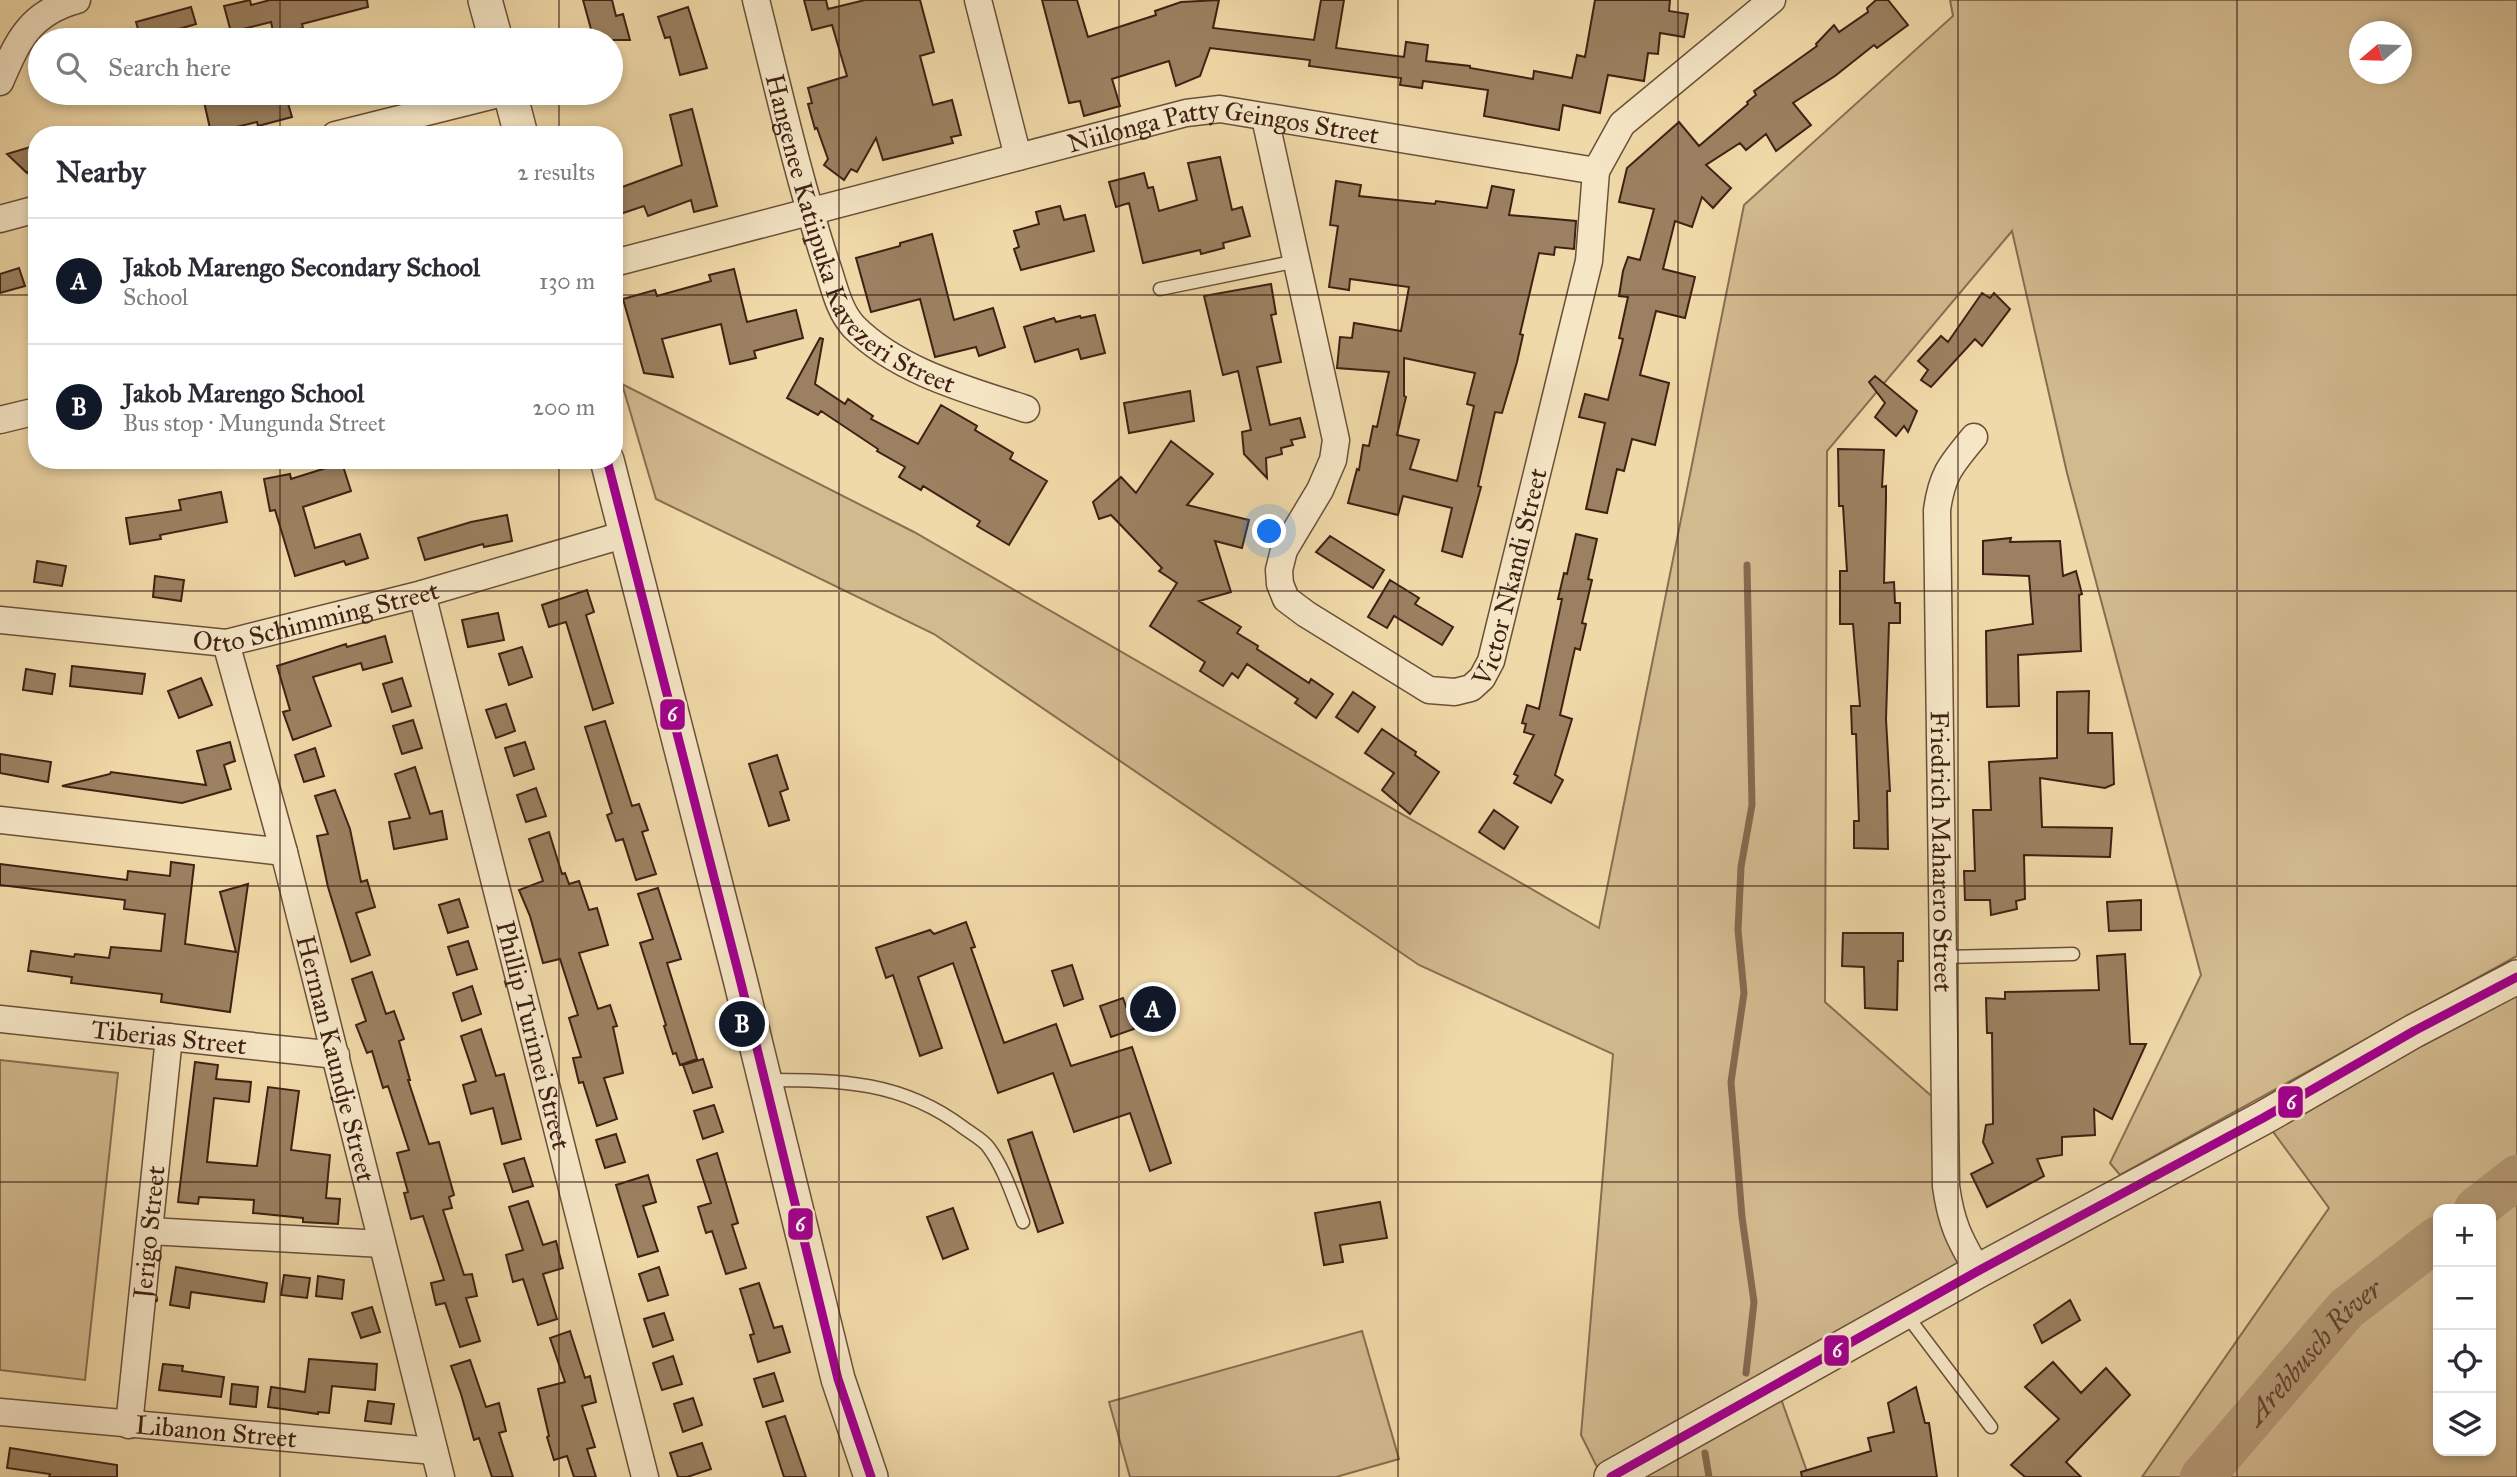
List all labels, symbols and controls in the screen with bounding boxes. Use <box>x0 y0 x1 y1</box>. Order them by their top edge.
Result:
north arrow <box>2349 21 2412 84</box>
search box <box>28 28 623 105</box>
icon: search <box>52 48 90 86</box>
text: Search here <box>108 51 231 83</box>
street label: Hangenee Katiipuka Kavezeri Street <box>759 71 960 400</box>
street label: Niilonga Patty Geingos Street <box>1064 93 1382 159</box>
text: Nearby <box>56 154 146 190</box>
text: 2 results <box>517 158 595 186</box>
text: Jakob Marengo Secondary School <box>123 251 480 283</box>
text: A <box>71 267 87 295</box>
text: 130 m <box>539 267 595 295</box>
text: School <box>123 283 188 311</box>
text: Jakob Marengo School <box>123 377 364 409</box>
text: B <box>71 393 87 421</box>
text: 200 m <box>533 393 595 421</box>
text: Bus stop · Mungunda Street <box>123 409 386 437</box>
street label: Victor Nkandi Street <box>1464 465 1554 692</box>
your location <box>1252 514 1286 548</box>
street label: Otto Schimming Street <box>191 574 443 660</box>
line badge: 6 <box>659 698 686 731</box>
text: 6 <box>667 703 678 726</box>
street label: Friedrich Maharero Street <box>1924 710 1959 993</box>
street label: Phillip Turimei Street <box>489 917 578 1153</box>
street label: Herman Kaundje Street <box>290 932 382 1185</box>
pin: A <box>1130 983 1176 1035</box>
pin: B <box>719 998 765 1050</box>
street label: Tiberias Street <box>90 1013 248 1061</box>
line badge: 6 <box>2277 1085 2304 1119</box>
text: 6 <box>2286 1091 2297 1114</box>
street label: Jerigo Street <box>126 1164 172 1303</box>
map controls <box>2433 1204 2496 1456</box>
button: + <box>2433 1204 2496 1267</box>
line badge: 6 <box>787 1207 814 1241</box>
text: 6 <box>795 1213 806 1236</box>
button: − <box>2433 1267 2496 1330</box>
water label: Arebbusch River <box>2236 1270 2390 1434</box>
button: locate <box>2433 1330 2496 1393</box>
line badge: 6 <box>1823 1334 1850 1367</box>
text: 6 <box>1832 1339 1843 1362</box>
button: layers <box>2433 1393 2496 1456</box>
street label: Libanon Street <box>134 1408 298 1455</box>

